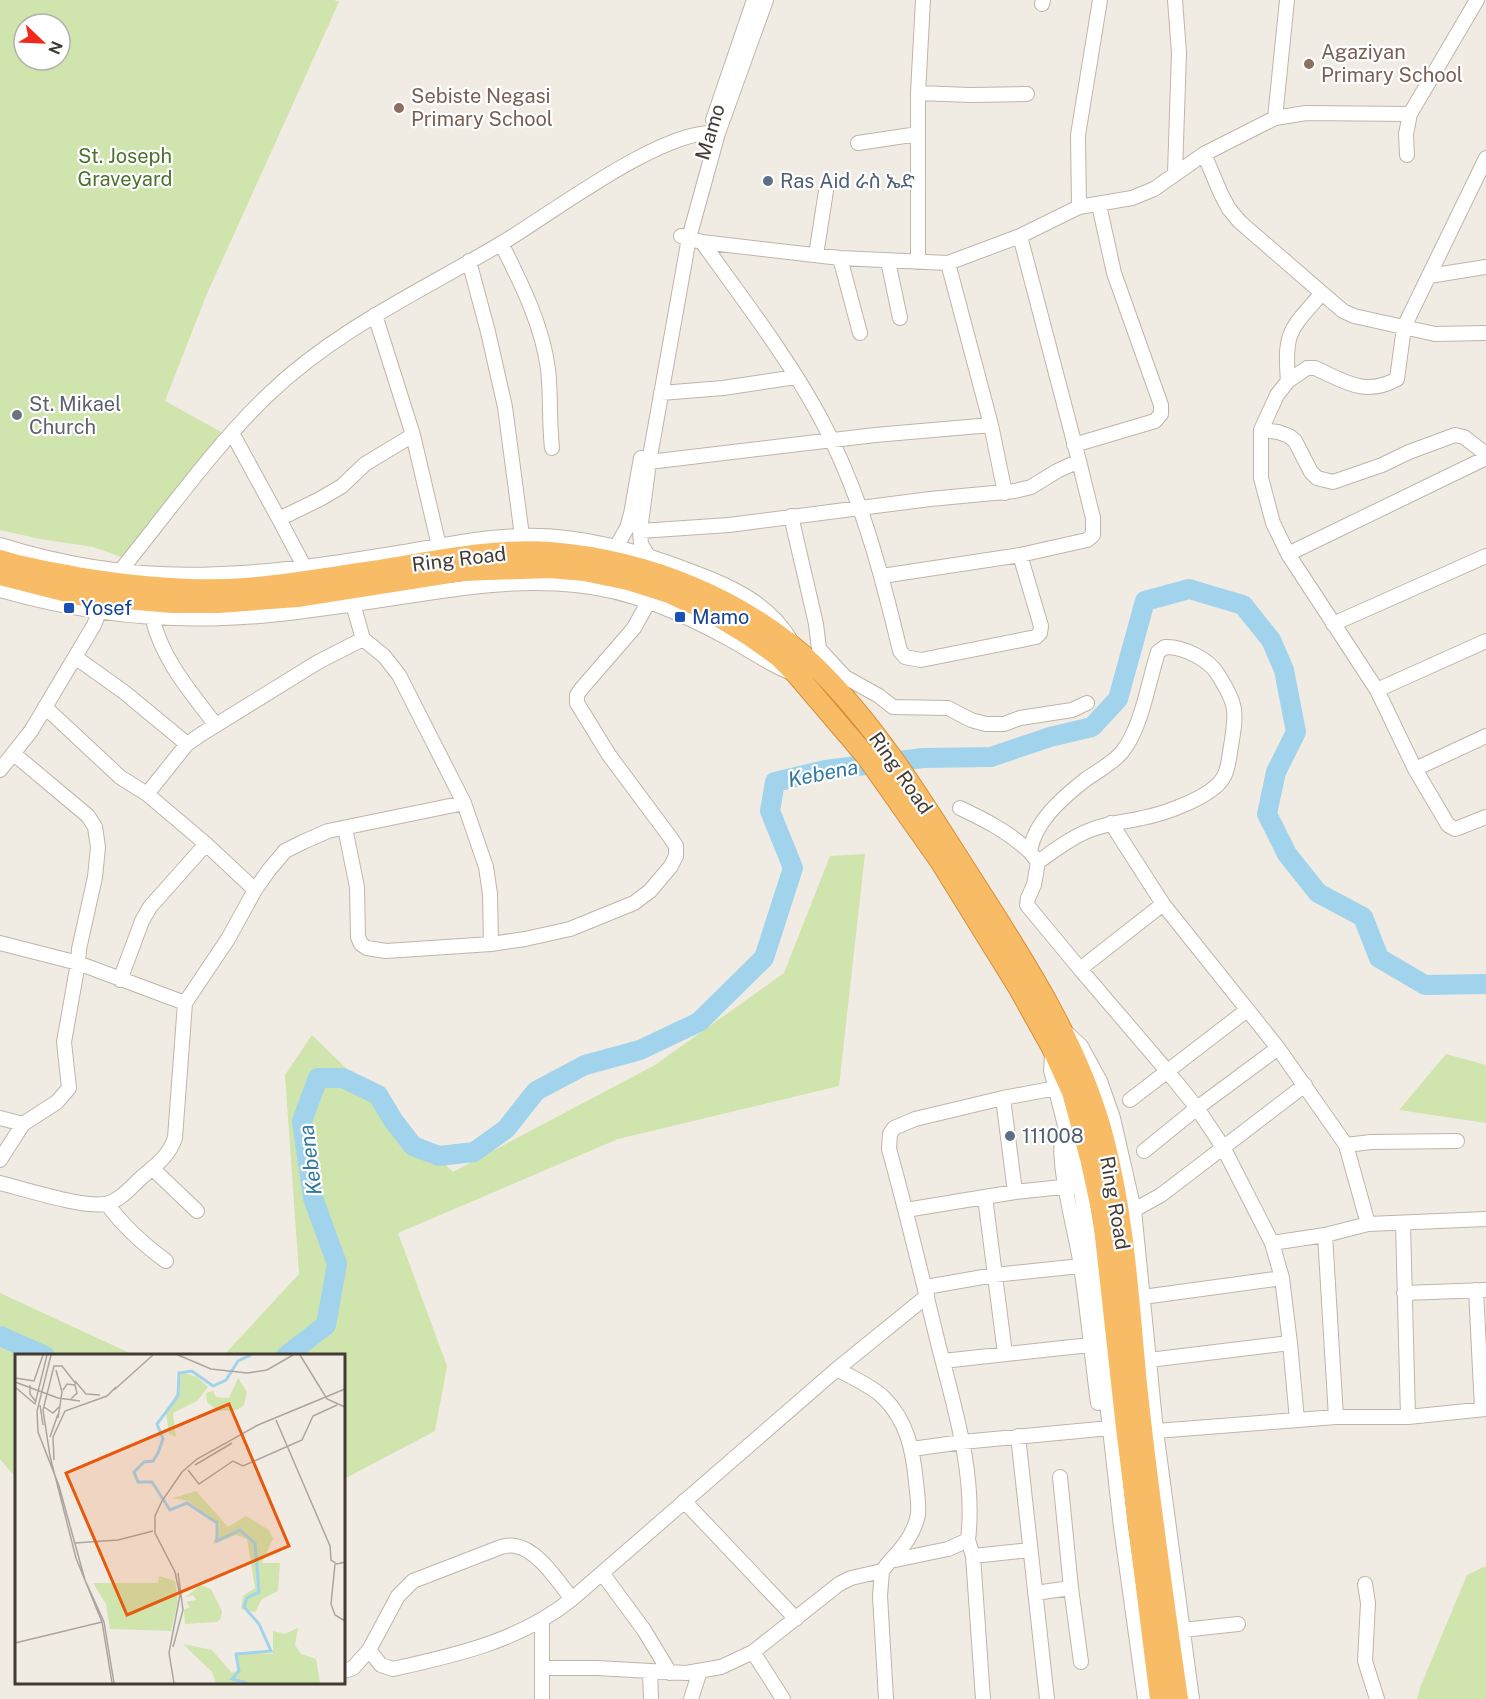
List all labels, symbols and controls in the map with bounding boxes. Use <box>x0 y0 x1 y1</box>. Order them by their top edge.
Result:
north arrow <box>12 12 72 72</box>
text: N <box>44 38 67 57</box>
place label: Agaziyan Primary School <box>1321 40 1463 87</box>
marker: Agaziyan Primary School <box>1302 57 1316 71</box>
place label: Sebiste Negasi Primary School <box>411 84 553 131</box>
marker: Sebiste Negasi Primary School <box>392 101 406 115</box>
street label: Mamo <box>690 101 730 163</box>
park label: St. Joseph Graveyard <box>77 144 173 191</box>
place label: Ras Aid ራስ ኤድ <box>780 169 915 193</box>
marker: Ras Aid ራስ ኤድ <box>761 174 775 188</box>
place label: St. Mikael Church <box>29 392 121 439</box>
marker: St. Mikael Church <box>10 408 24 422</box>
street label: Ring Road <box>411 541 507 577</box>
place label: Yosef <box>81 596 132 620</box>
marker: Yosef <box>62 601 76 615</box>
place label: Mamo <box>692 605 749 629</box>
marker: Mamo <box>673 610 687 624</box>
street label: Ring Road <box>864 727 938 819</box>
water label: Kebena <box>786 754 860 792</box>
water label: Kebena <box>293 1123 327 1197</box>
place label: 111008 <box>1022 1124 1084 1148</box>
marker: 111008 <box>1003 1129 1017 1143</box>
street label: Ring Road <box>1095 1154 1135 1252</box>
inset map <box>15 1354 345 1684</box>

